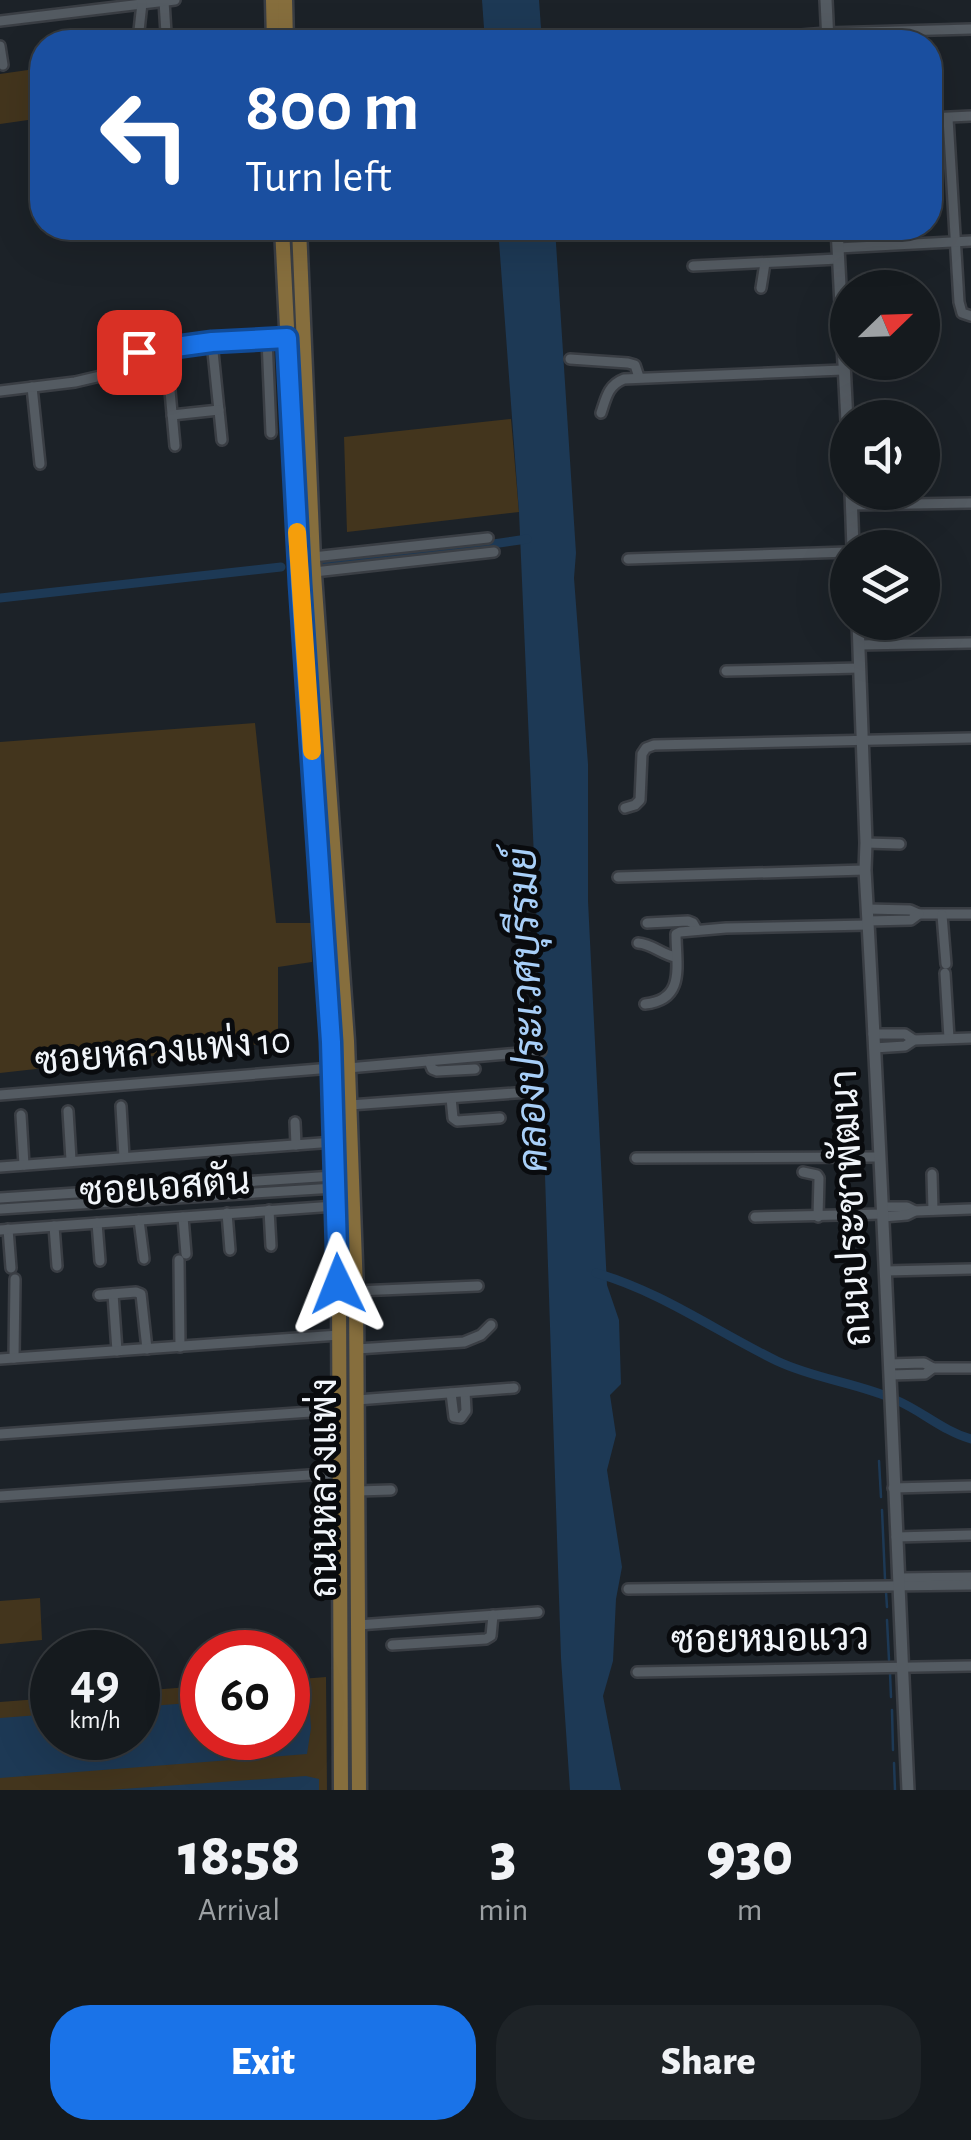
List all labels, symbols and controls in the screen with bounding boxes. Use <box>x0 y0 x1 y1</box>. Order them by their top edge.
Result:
icon: left <box>80 70 210 200</box>
text: 800 m <box>245 73 420 143</box>
text: Turn left <box>245 155 392 200</box>
north arrow <box>830 270 940 380</box>
map controls <box>830 270 940 640</box>
pin <box>97 310 182 395</box>
icon: arrive <box>112 325 167 380</box>
button: sound <box>830 400 940 510</box>
button: layers <box>830 530 940 640</box>
water label: คลองประเวศบุรีรมย์ <box>495 842 561 1173</box>
street label: ซอยหลวงแพ่ง 10 <box>33 1017 292 1082</box>
street label: ถนนประชาพัฒนา <box>821 1069 878 1348</box>
street label: ซอยเอสตัน <box>78 1158 252 1213</box>
position arrow <box>286 1232 390 1336</box>
street label: ถนนหลวงแพ่ง <box>301 1378 344 1598</box>
street label: ซอยหมอแวว <box>671 1619 869 1661</box>
speed limit sign: 60 <box>180 1630 310 1760</box>
text: 49 <box>70 1658 120 1708</box>
text: km/h <box>69 1708 121 1733</box>
text: 18:58 <box>178 1826 300 1886</box>
text: 3 <box>490 1826 516 1886</box>
text: 930 <box>706 1826 793 1886</box>
text: Arrival <box>198 1894 280 1926</box>
text: min <box>478 1894 528 1926</box>
text: m <box>737 1894 762 1926</box>
button: Exit <box>50 2005 476 2120</box>
button: Share <box>496 2005 921 2120</box>

